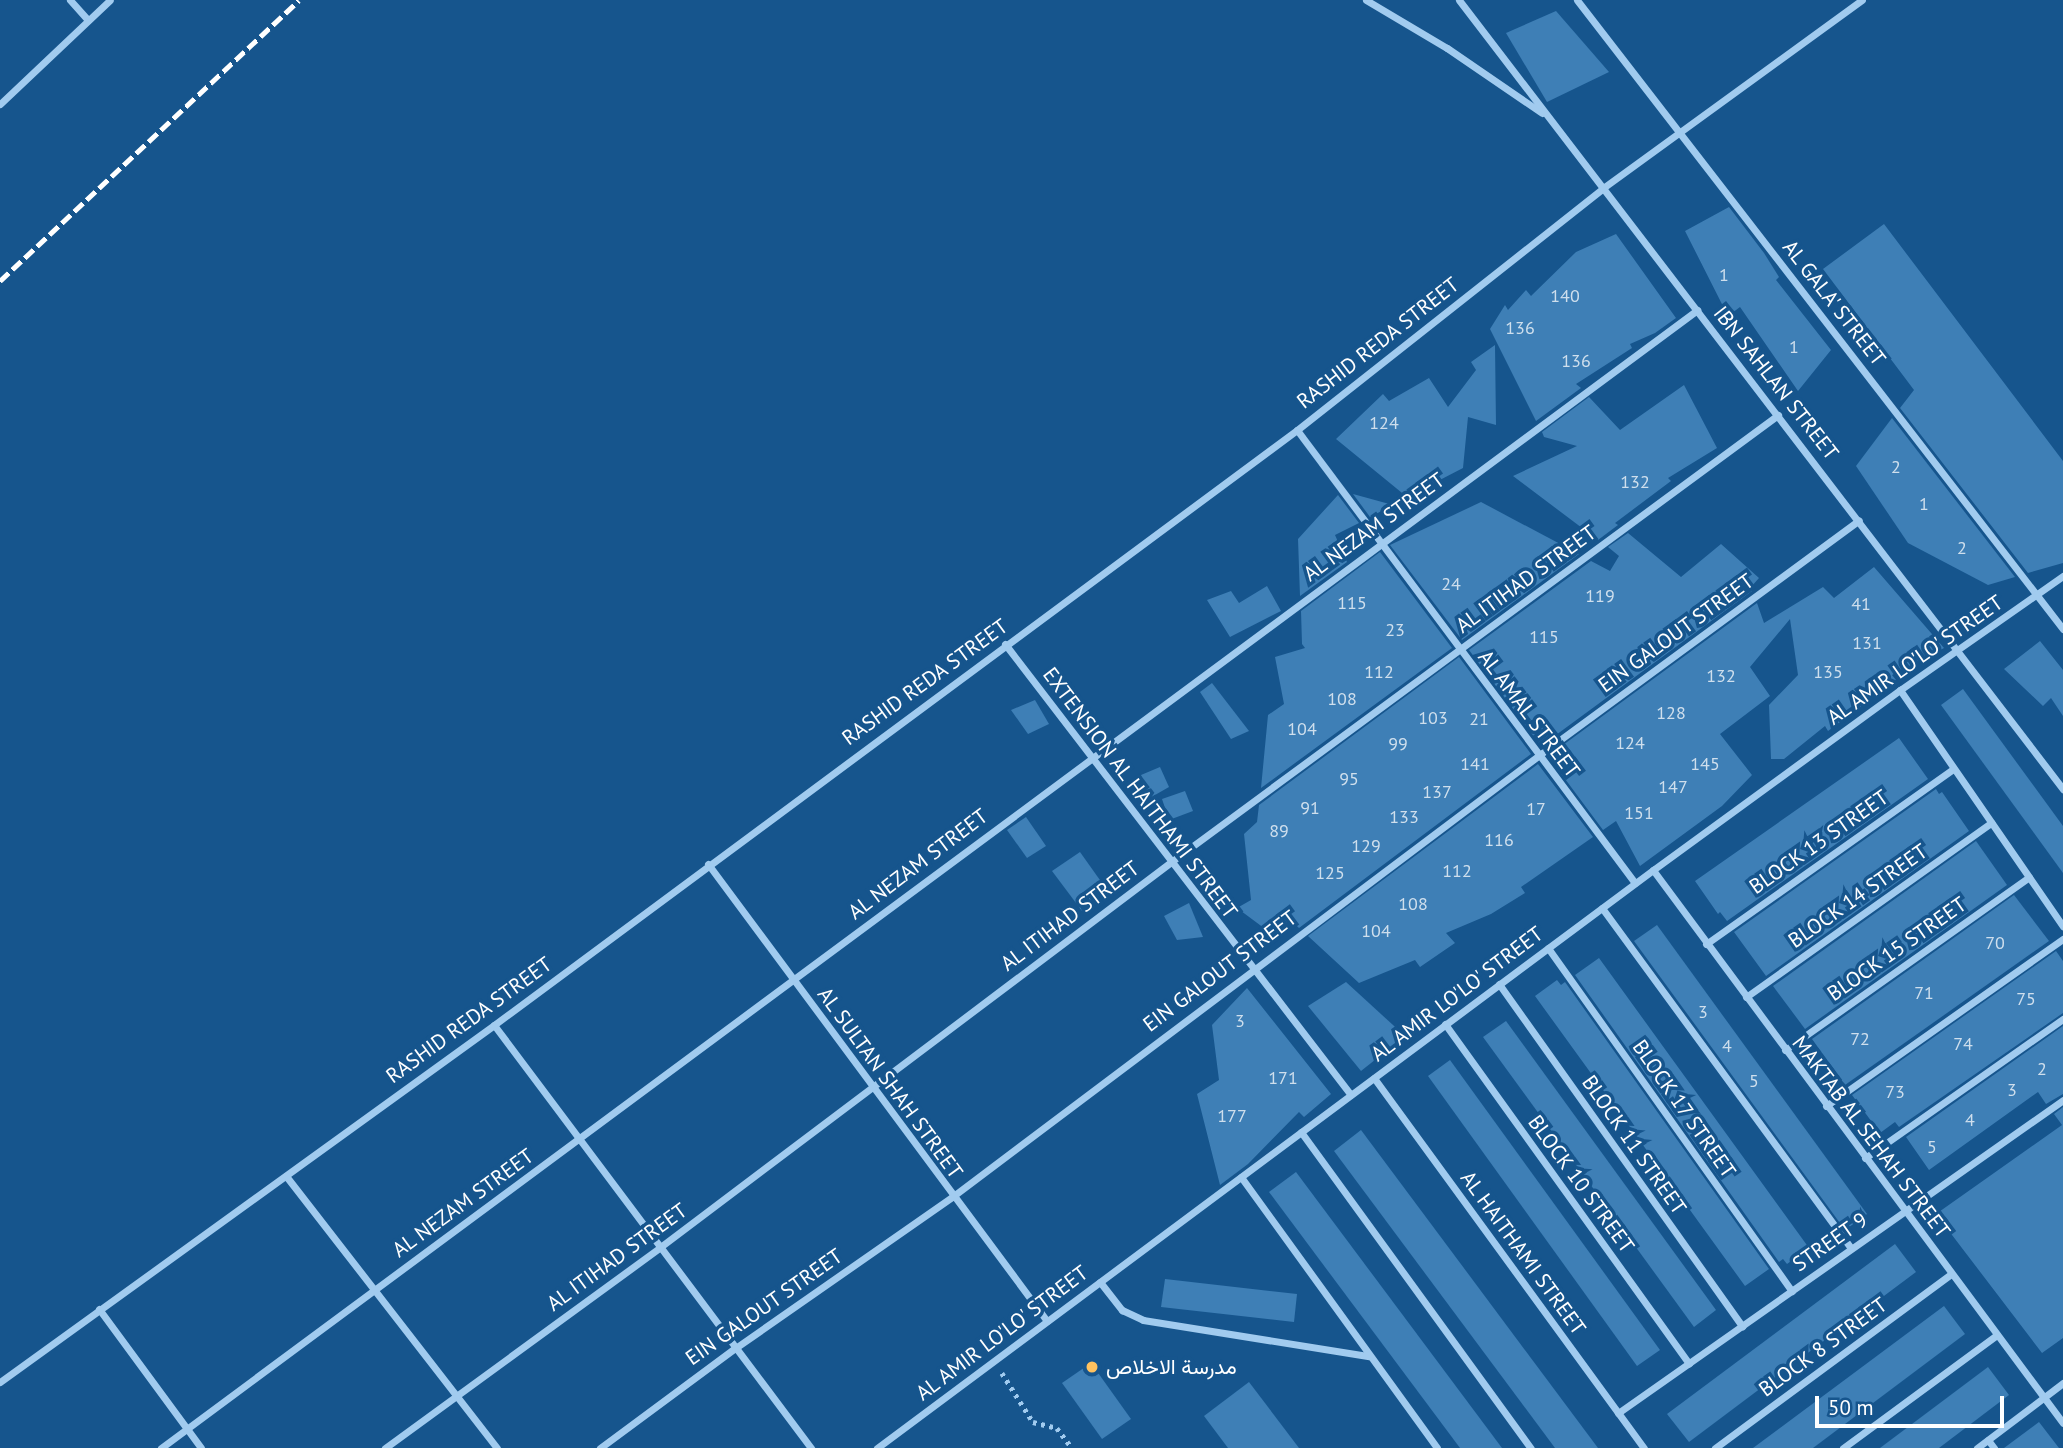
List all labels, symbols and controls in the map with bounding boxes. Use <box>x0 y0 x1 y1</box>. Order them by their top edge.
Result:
street label: AL GALA' STREET <box>1776 234 1892 372</box>
house number: 1 <box>1719 264 1729 286</box>
street label: RASHID REDA STREET <box>1292 272 1464 414</box>
house number: 140 <box>1550 285 1580 307</box>
street label: IBN SAHLAN STREET <box>1708 301 1844 465</box>
house number: 136 <box>1505 317 1535 339</box>
house number: 1 <box>1789 336 1799 358</box>
house number: 136 <box>1561 350 1591 372</box>
house number: 124 <box>1369 412 1399 434</box>
house number: 2 <box>1891 456 1901 478</box>
street label: AL NEZAM STREET <box>1298 467 1450 587</box>
house number: 132 <box>1620 471 1650 493</box>
house number: 1 <box>1919 493 1929 515</box>
street label: AL ITIHAD STREET <box>1451 519 1601 639</box>
house number: 2 <box>1957 537 1967 559</box>
street label: EIN GALOUT STREET <box>1593 568 1759 698</box>
house number: 24 <box>1441 573 1461 595</box>
house number: 119 <box>1585 585 1615 607</box>
street label: AL AMIR LO'LO' STREET <box>1821 589 2009 731</box>
house number: 115 <box>1337 592 1367 614</box>
house number: 41 <box>1851 593 1871 615</box>
street label: RASHID REDA STREET <box>837 613 1013 751</box>
house number: 23 <box>1385 619 1405 641</box>
house number: 115 <box>1529 626 1559 648</box>
house number: 131 <box>1852 632 1882 654</box>
street label: AL AMAL STREET <box>1472 644 1586 784</box>
house number: 112 <box>1364 661 1394 683</box>
house number: 135 <box>1813 661 1843 683</box>
street label: EXTENSION AL HAITHAMI STREET <box>1037 662 1243 924</box>
house number: 132 <box>1706 665 1736 687</box>
house number: 108 <box>1327 688 1357 710</box>
house number: 128 <box>1656 702 1686 724</box>
house number: 103 <box>1418 707 1448 729</box>
house number: 21 <box>1469 708 1489 730</box>
house number: 104 <box>1287 718 1317 740</box>
house number: 124 <box>1615 732 1645 754</box>
house number: 99 <box>1388 733 1408 755</box>
house number: 141 <box>1460 753 1490 775</box>
house number: 145 <box>1690 753 1720 775</box>
house number: 95 <box>1339 768 1359 790</box>
house number: 147 <box>1658 776 1688 798</box>
house number: 137 <box>1422 781 1452 803</box>
street label: BLOCK 13 STREET <box>1744 785 1894 899</box>
house number: 91 <box>1300 797 1320 819</box>
house number: 17 <box>1526 798 1546 820</box>
house number: 151 <box>1624 802 1654 824</box>
street label: AL NEZAM STREET <box>843 803 993 925</box>
house number: 133 <box>1389 806 1419 828</box>
house number: 89 <box>1269 820 1289 842</box>
house number: 116 <box>1484 829 1514 851</box>
house number: 129 <box>1351 835 1381 857</box>
street label: BLOCK 14 STREET <box>1783 839 1933 953</box>
street label: AL ITIHAD STREET <box>995 855 1145 977</box>
house number: 112 <box>1442 860 1472 882</box>
house number: 125 <box>1315 862 1345 884</box>
street label: BLOCK 15 STREET <box>1822 892 1972 1006</box>
house number: 108 <box>1398 893 1428 915</box>
street label: EIN GALOUT STREET <box>1138 905 1302 1037</box>
house number: 104 <box>1361 920 1391 942</box>
street label: AL AMIR LO'LO' STREET <box>1365 920 1549 1068</box>
house number: 70 <box>1985 932 2005 954</box>
street label: RASHID REDA STREET <box>381 951 557 1089</box>
street label: AL SULTAN SHAH STREET <box>812 982 968 1184</box>
house number: 71 <box>1914 982 1934 1004</box>
house number: 75 <box>2016 988 2036 1010</box>
house number: 3 <box>1698 1001 1708 1023</box>
house number: 3 <box>1235 1010 1245 1032</box>
house number: 72 <box>1850 1028 1870 1050</box>
street label: MAKTAB AL SEHAH STREET <box>1786 1030 1956 1244</box>
house number: 74 <box>1953 1033 1973 1055</box>
street label: BLOCK 17 STREET <box>1627 1034 1741 1184</box>
house number: 4 <box>1722 1035 1732 1057</box>
house number: 2 <box>2037 1058 2047 1080</box>
house number: 171 <box>1268 1067 1298 1089</box>
street label: BLOCK 11 STREET <box>1577 1070 1691 1220</box>
house number: 5 <box>1749 1070 1759 1092</box>
house number: 3 <box>2007 1079 2017 1101</box>
house number: 73 <box>1885 1081 1905 1103</box>
house number: 177 <box>1217 1105 1247 1127</box>
house number: 4 <box>1965 1109 1975 1131</box>
street label: BLOCK 10 STREET <box>1522 1110 1640 1258</box>
house number: 5 <box>1927 1136 1937 1158</box>
street label: AL NEZAM STREET <box>387 1143 539 1263</box>
street label: AL HAITHAMI STREET <box>1455 1166 1591 1340</box>
street label: AL ITIHAD STREET <box>542 1197 692 1317</box>
street label: STREET 9 <box>1787 1207 1873 1277</box>
street label: EIN GALOUT STREET <box>680 1243 848 1371</box>
street label: AL AMIR LO'LO' STREET <box>910 1259 1094 1407</box>
street label: BLOCK 8 STREET <box>1754 1292 1892 1402</box>
place label: مدرسة الاخلاص <box>1106 1354 1237 1380</box>
marker: مدرسة الاخلاص <box>1084 1359 1100 1375</box>
scale bar <box>1818 1382 2007 1426</box>
text: 50 m <box>1828 1394 1874 1421</box>

